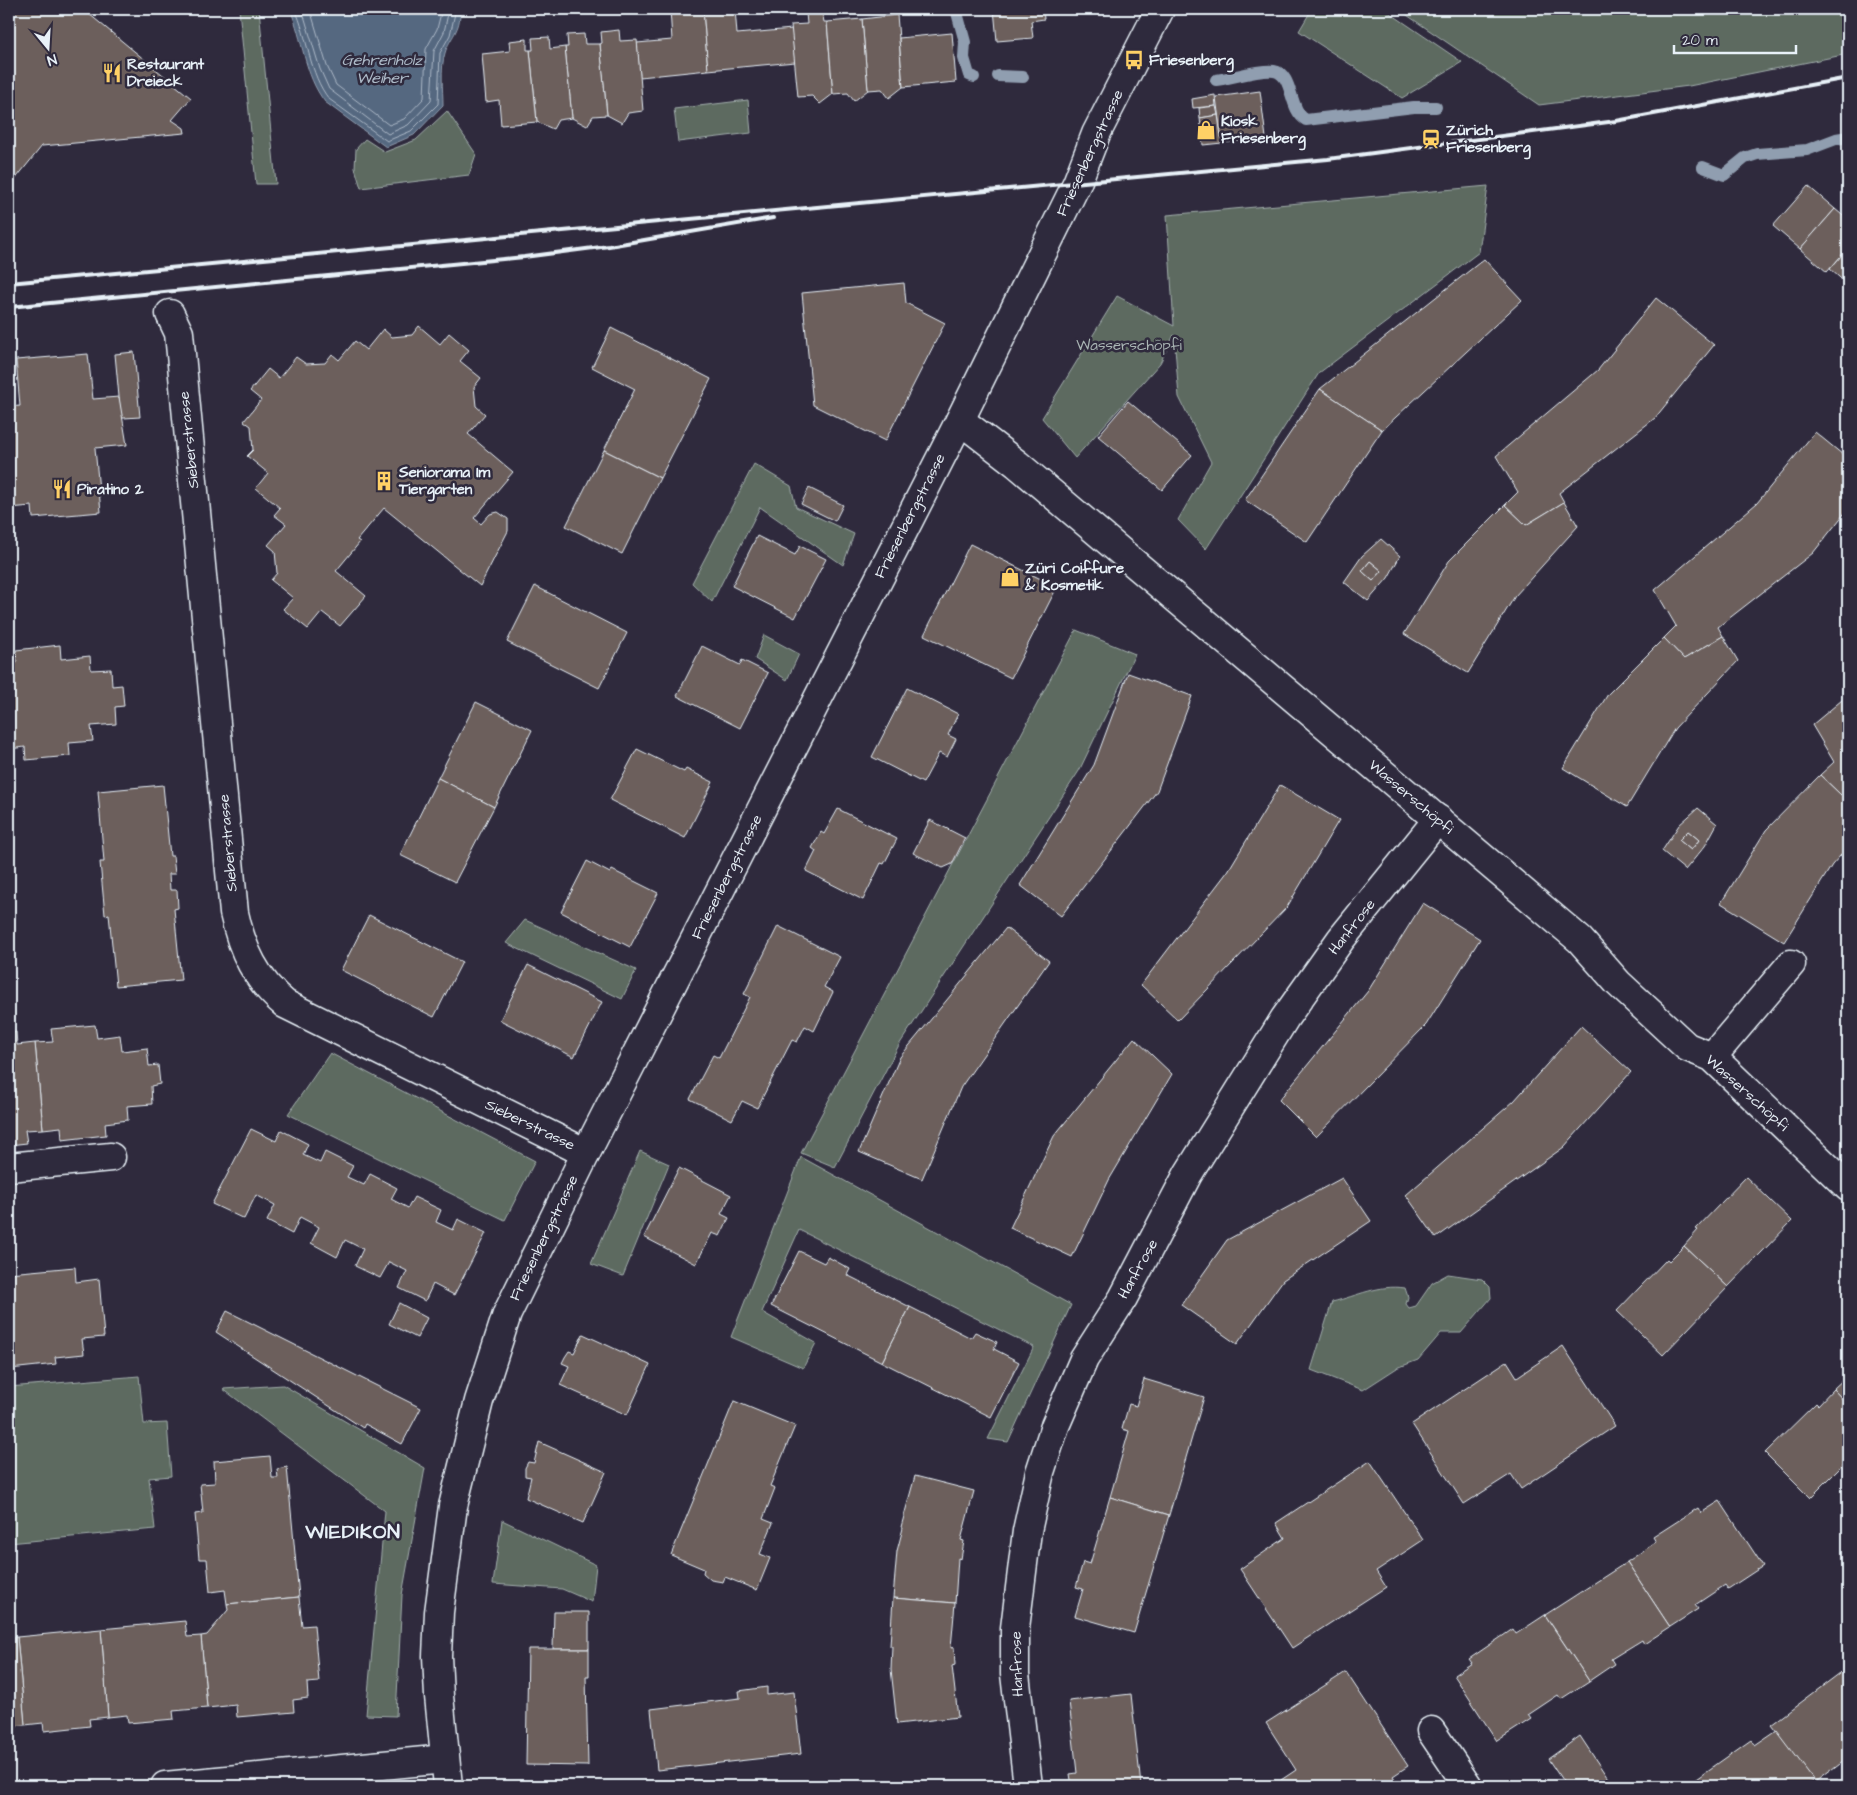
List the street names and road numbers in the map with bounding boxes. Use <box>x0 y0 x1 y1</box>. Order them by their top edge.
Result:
street label: Friesenbergstrasse <box>1051 86 1129 220</box>
street label: Sieberstrasse <box>173 390 205 490</box>
street label: Friesenbergstrasse <box>869 450 951 582</box>
street label: Wasserschöpfi <box>1364 755 1459 839</box>
street label: Sieberstrasse <box>213 794 243 892</box>
street label: Friesenbergstrasse <box>686 811 768 943</box>
street label: Hanfrose <box>1324 895 1380 959</box>
street label: Wasserschöpfi <box>1701 1050 1794 1137</box>
street label: Sieberstrasse <box>482 1094 578 1156</box>
street label: Friesenbergstrasse <box>504 1172 584 1305</box>
street label: Hanfrose <box>1113 1235 1163 1303</box>
street label: Hanfrose <box>1005 1631 1029 1697</box>

